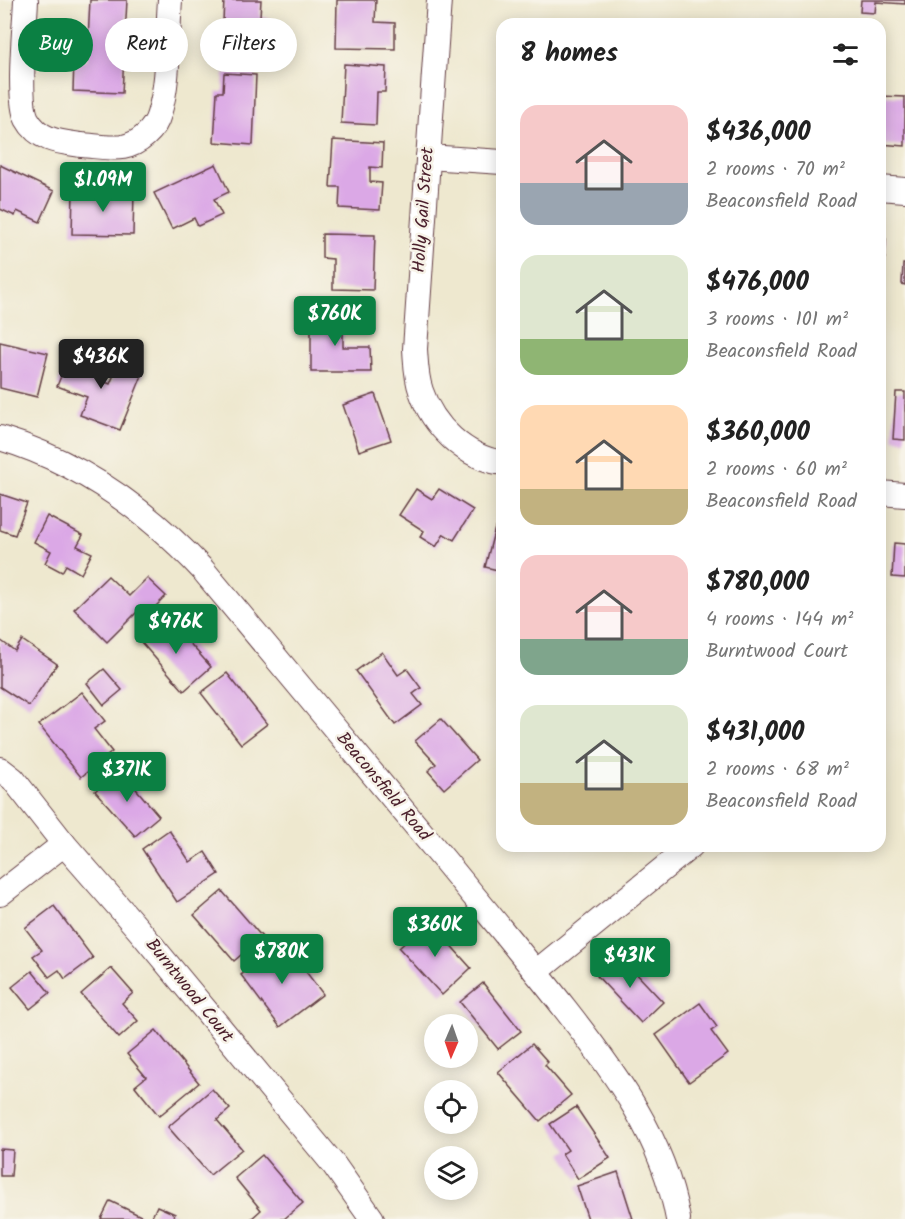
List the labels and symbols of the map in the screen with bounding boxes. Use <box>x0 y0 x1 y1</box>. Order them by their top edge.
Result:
street label: Holly Gail Street <box>405 145 443 274</box>
pin: $1.09M <box>54 162 152 213</box>
pin: $760K <box>293 296 377 347</box>
pin: $436K <box>59 339 143 390</box>
pin: $476K <box>134 604 218 655</box>
street label: Beaconsfield Road <box>328 726 438 849</box>
pin: $371K <box>85 752 169 803</box>
pin: $360K <box>393 907 477 958</box>
street label: Burntwood Court <box>138 932 241 1051</box>
pin: $780K <box>240 934 324 985</box>
pin: $431K <box>588 938 672 989</box>
north arrow <box>424 1014 478 1068</box>

